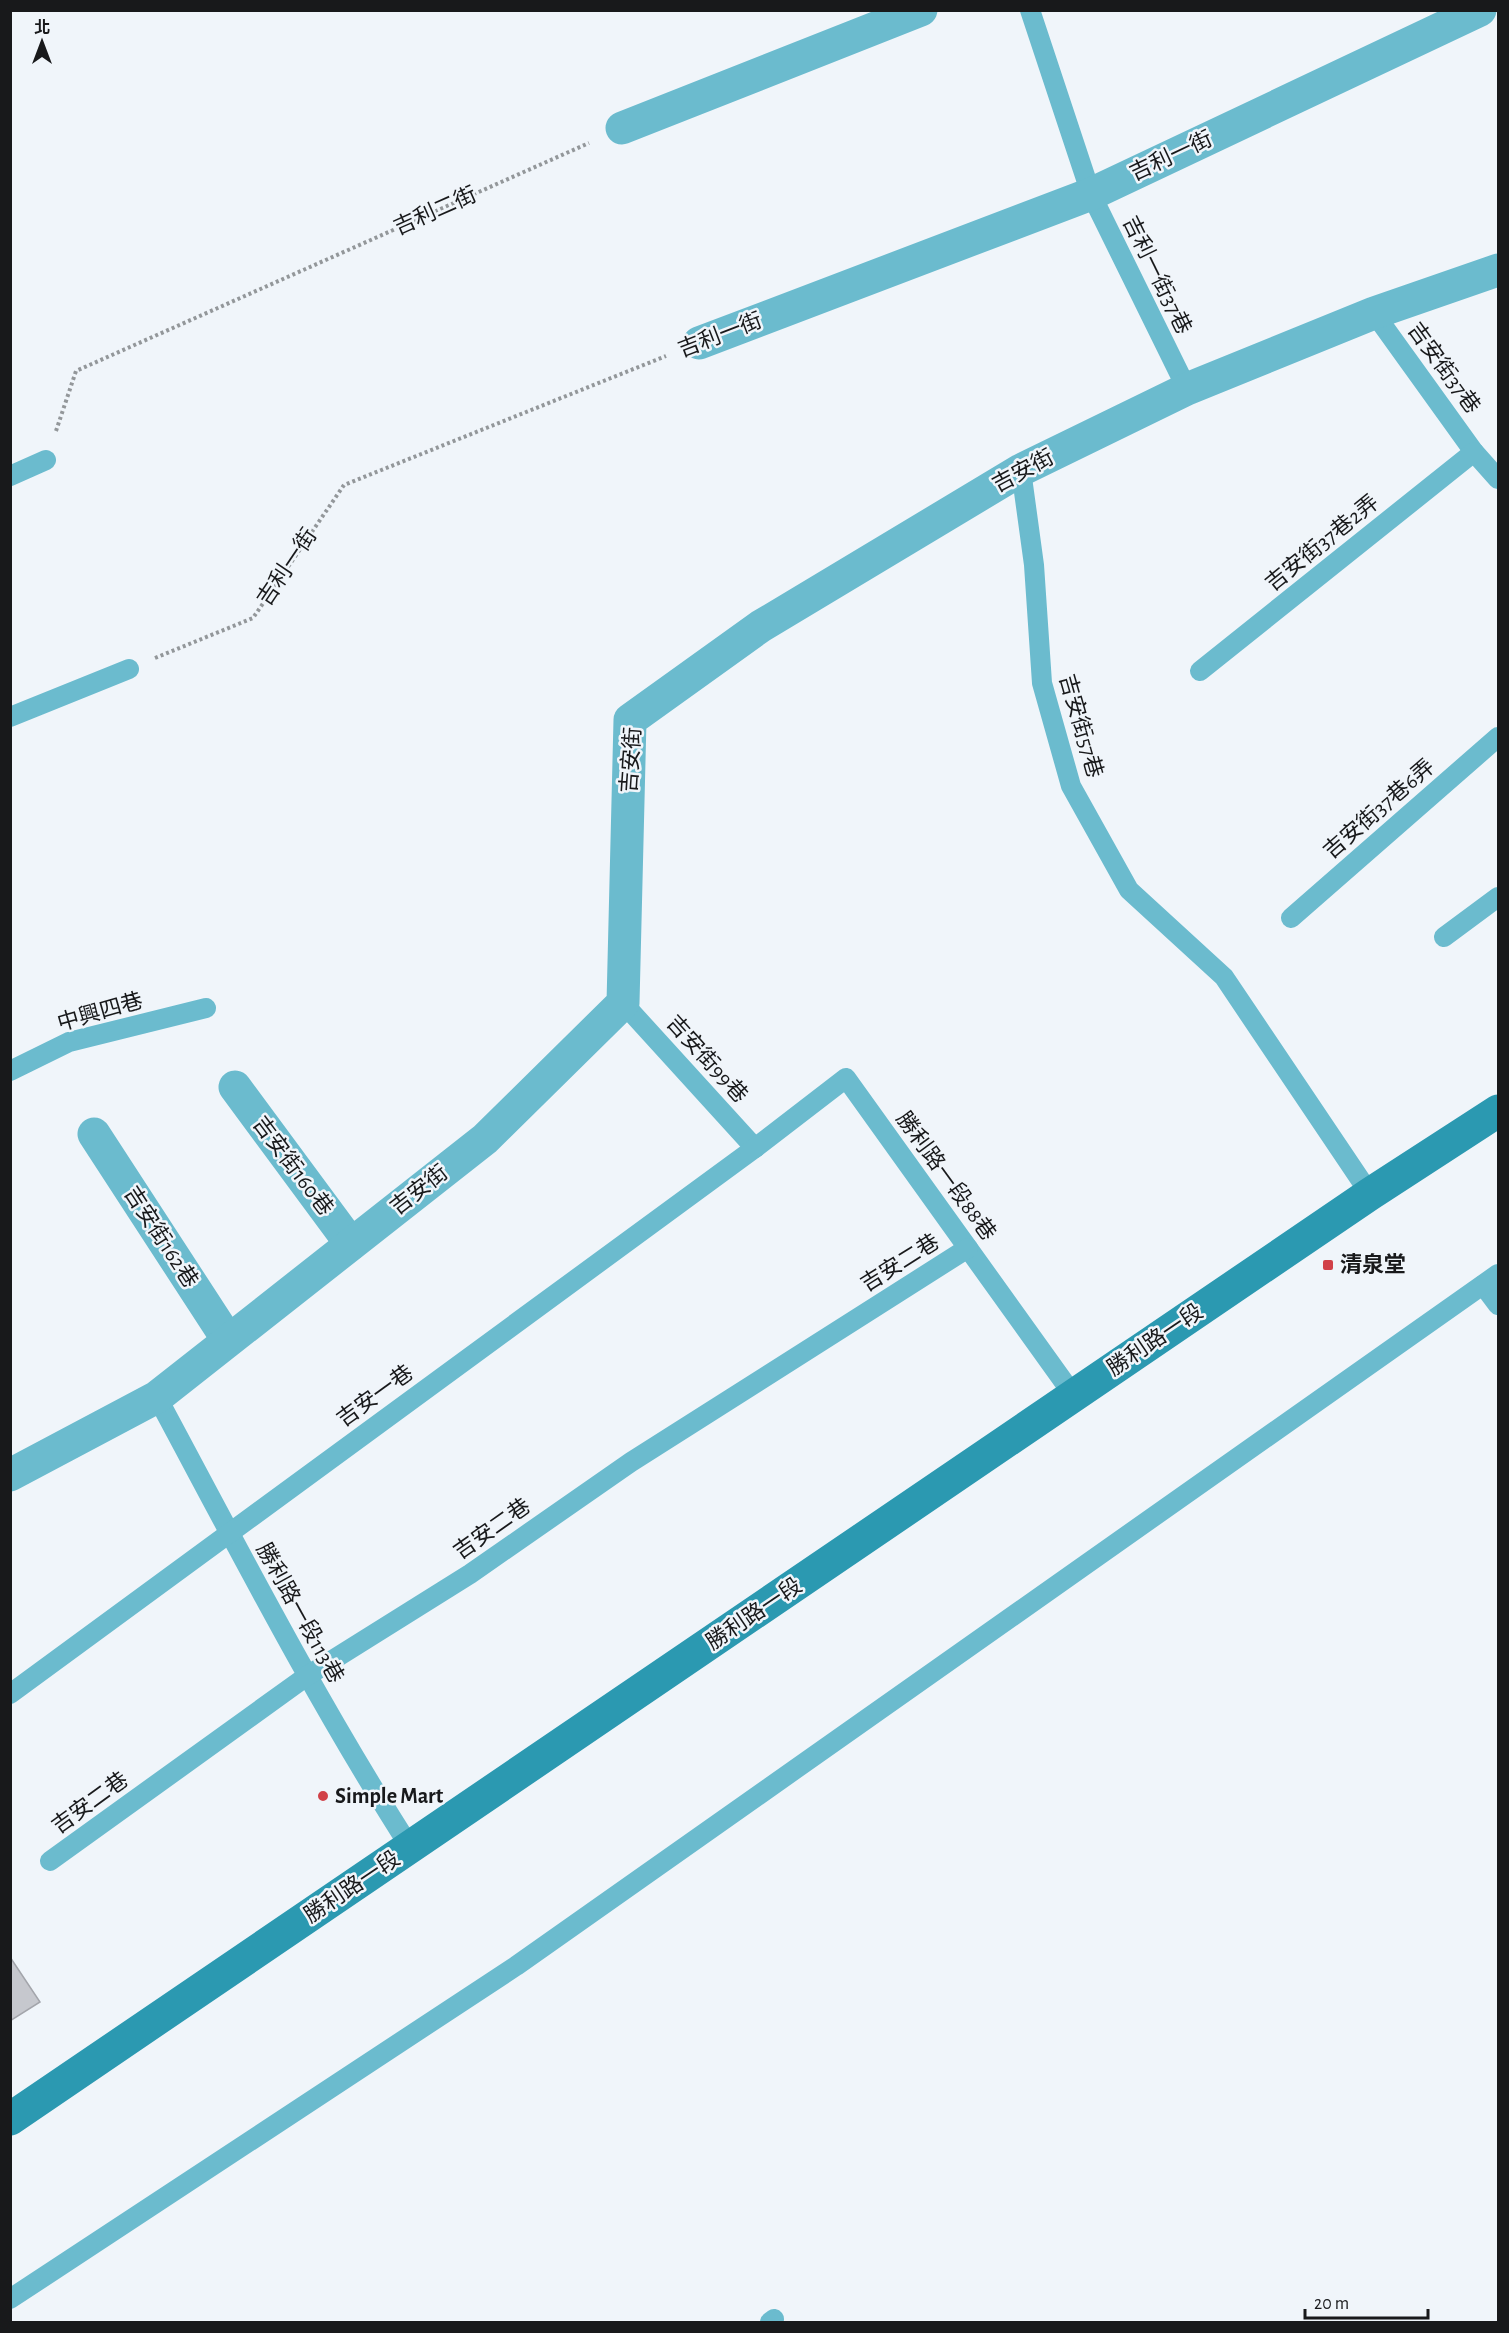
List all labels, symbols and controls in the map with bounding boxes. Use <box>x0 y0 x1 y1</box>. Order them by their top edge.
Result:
north arrow <box>12 12 72 72</box>
text: 北 <box>34 19 50 36</box>
street label: 吉利一街 <box>1126 127 1216 185</box>
street label: 吉利二街 <box>390 182 480 239</box>
street label: 吉利一街37巷 <box>1119 212 1196 337</box>
street label: 吉利一街 <box>675 308 765 361</box>
street label: 吉安街37巷 <box>1404 318 1485 417</box>
street label: 吉安街 <box>988 445 1057 496</box>
street label: 吉安街37巷2弄 <box>1261 490 1383 595</box>
street label: 吉利一街 <box>252 524 321 610</box>
street label: 吉安街57巷 <box>1056 672 1107 780</box>
street label: 吉安街 <box>617 726 644 794</box>
street label: 吉安街37巷6弄 <box>1319 754 1439 863</box>
street label: 中興四巷 <box>54 988 145 1035</box>
street label: 吉安街99巷 <box>662 1011 752 1107</box>
street label: 勝利路一段88巷 <box>892 1107 1001 1244</box>
street label: 吉安街160巷 <box>249 1112 338 1220</box>
street label: 吉安街 <box>386 1160 452 1219</box>
street label: 吉安街162巷 <box>120 1182 203 1292</box>
street label: 吉安二巷 <box>856 1230 943 1296</box>
place label: 清泉堂 <box>1340 1253 1406 1276</box>
marker: 清泉堂 <box>1321 1258 1335 1272</box>
street label: 勝利路一段 <box>1103 1299 1207 1380</box>
street label: 吉安一巷 <box>332 1360 417 1431</box>
street label: 吉安二巷 <box>449 1494 534 1563</box>
street label: 勝利路一段113巷 <box>253 1539 348 1687</box>
street label: 勝利路一段 <box>702 1573 806 1654</box>
street label: 吉安二巷 <box>47 1767 132 1838</box>
place label: Simple Mart <box>335 1785 444 1807</box>
marker: Simple Mart <box>316 1789 330 1803</box>
street label: 勝利路一段 <box>300 1846 404 1927</box>
scale bar <box>1305 2282 1428 2320</box>
text: 20 m <box>1314 2295 1349 2313</box>

